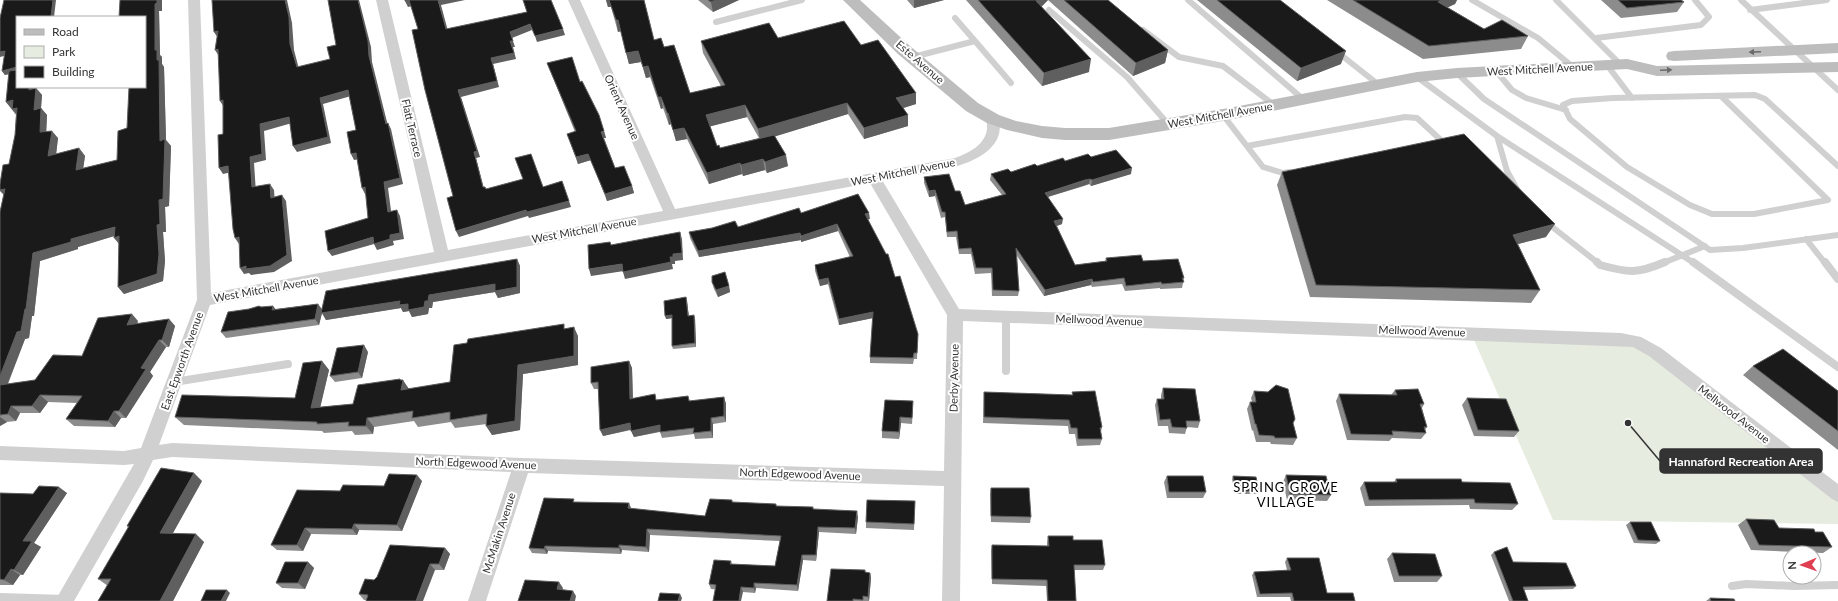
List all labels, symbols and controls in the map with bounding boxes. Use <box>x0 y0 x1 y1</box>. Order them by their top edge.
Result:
legend <box>16 16 146 88</box>
text: Road <box>52 24 79 39</box>
street label: Este Avenue <box>894 37 947 86</box>
text: Park <box>52 44 76 59</box>
one-way arrow <box>1749 48 1761 55</box>
street label: West Mitchell Avenue <box>1487 59 1593 78</box>
text: Building <box>52 64 95 79</box>
one-way arrow <box>1660 67 1672 74</box>
street label: Orient Avenue <box>602 72 643 142</box>
street label: Flatt Terrace <box>399 97 426 158</box>
street label: West Mitchell Avenue <box>1167 99 1273 130</box>
street label: West Mitchell Avenue <box>850 155 956 188</box>
street label: West Mitchell Avenue <box>531 214 637 245</box>
street label: West Mitchell Avenue <box>213 273 319 304</box>
street label: East Epworth Avenue <box>158 310 205 412</box>
street label: Mellwood Avenue <box>1055 311 1143 328</box>
street label: Mellwood Avenue <box>1378 322 1466 339</box>
street label: Derby Avenue <box>946 344 961 412</box>
street label: Mellwood Avenue <box>1696 382 1773 446</box>
callout: Hannaford Recreation Area <box>1660 449 1822 473</box>
street label: North Edgewood Avenue <box>415 454 537 471</box>
text: Hannaford Recreation Area <box>1668 454 1814 469</box>
street label: North Edgewood Avenue <box>739 465 861 482</box>
district label: SPRING GROVE VILLAGE <box>1233 479 1339 510</box>
street label: McMakin Avenue <box>479 491 518 575</box>
north arrow <box>1782 545 1822 585</box>
text: N <box>1785 561 1798 570</box>

